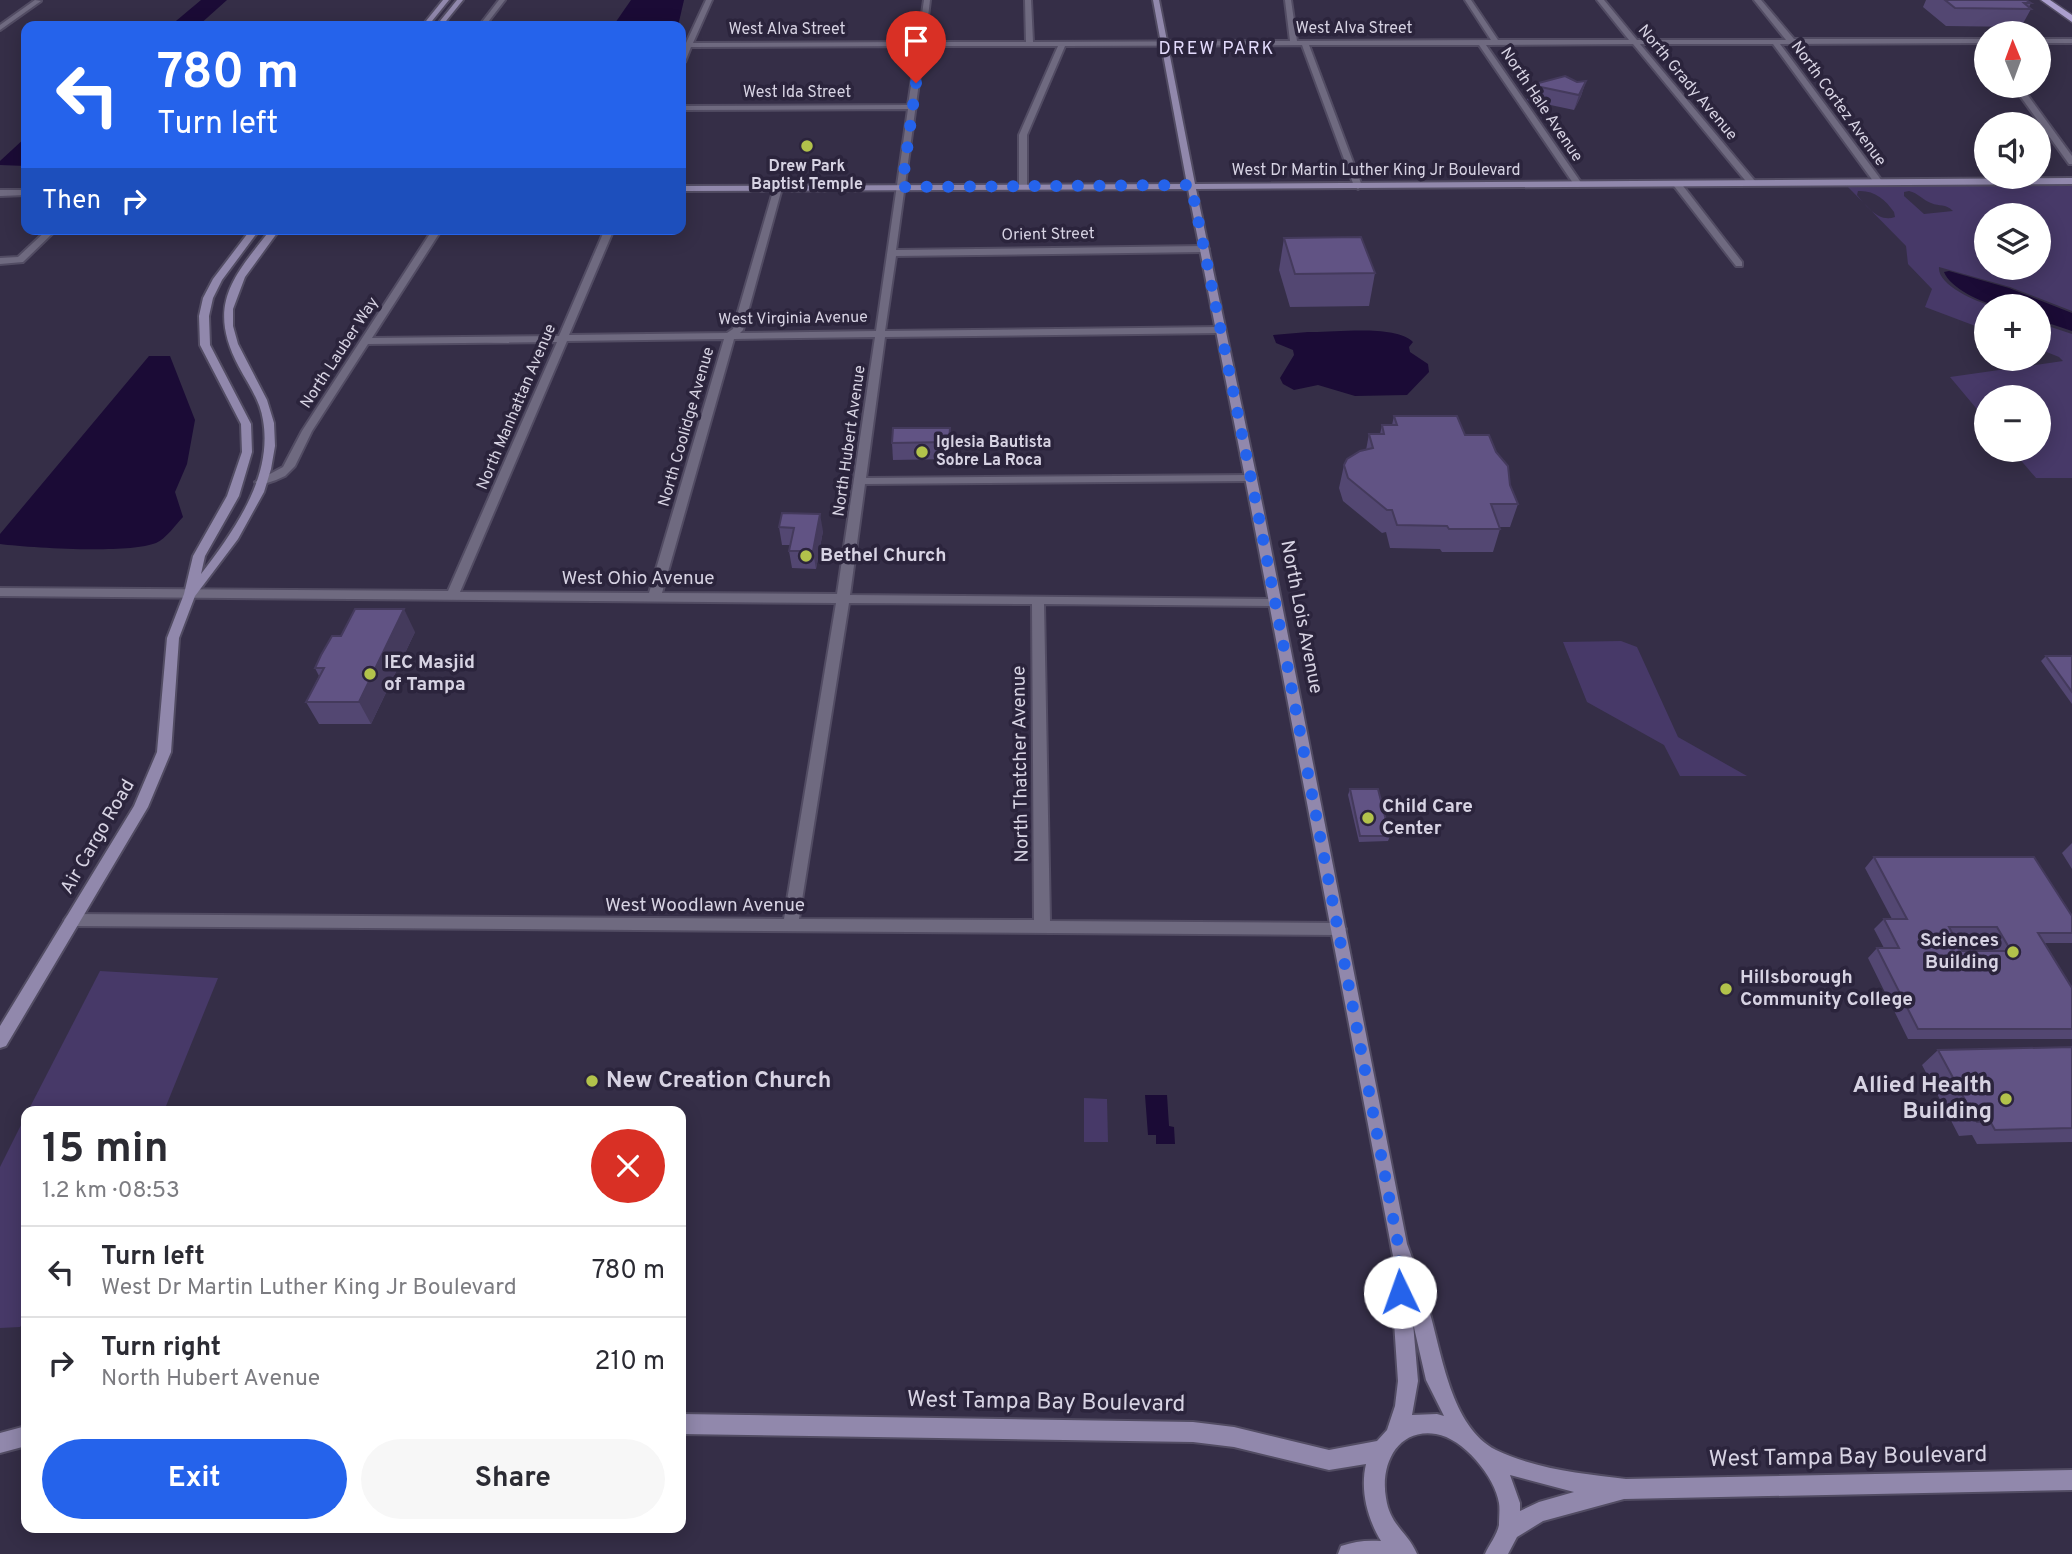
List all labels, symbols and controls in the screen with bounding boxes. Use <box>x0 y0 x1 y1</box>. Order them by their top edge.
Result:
pin <box>886 11 946 83</box>
street label: West Alva Street <box>1295 19 1413 39</box>
street label: West Alva Street <box>728 20 846 40</box>
street label: North Grady Avenue <box>1633 21 1741 145</box>
north arrow <box>1974 21 2051 98</box>
map controls <box>1974 21 2051 462</box>
icon: arrive <box>897 22 935 60</box>
street label: North Cortez Avenue <box>1786 37 1890 171</box>
district label: DREW PARK <box>1159 38 1276 61</box>
text: 780 m <box>157 44 299 106</box>
street label: North Hale Avenue <box>1495 44 1587 166</box>
icon: left <box>42 49 133 140</box>
street label: West Ida Street <box>743 83 851 103</box>
text: Turn left <box>157 105 278 145</box>
button: sound <box>1974 112 2051 189</box>
marker: Drew Park Baptist Temple <box>799 138 815 154</box>
place label: Drew Park Baptist Temple <box>751 157 863 195</box>
street label: West Dr Martin Luther King Jr Boulevard <box>1231 161 1521 181</box>
icon: right <box>115 182 153 220</box>
text: Then <box>42 185 101 218</box>
button: layers <box>1974 203 2051 280</box>
street label: Orient Street <box>1001 224 1095 246</box>
street label: North Lauber Way <box>296 293 384 413</box>
button: + <box>1974 294 2051 371</box>
street label: West Virginia Avenue <box>718 308 868 330</box>
street label: North Manhattan Avenue <box>473 321 561 493</box>
street label: North Coolidge Avenue <box>655 345 719 509</box>
street label: North Hubert Avenue <box>829 364 871 518</box>
button: − <box>1974 385 2051 462</box>
place label: Iglesia Bautista Sobre La Roca <box>936 433 1052 471</box>
marker: Iglesia Bautista Sobre La Roca <box>914 444 930 460</box>
street label: North Lois Avenue <box>1274 538 1328 696</box>
place label: Bethel Church <box>820 544 947 568</box>
marker: Bethel Church <box>798 548 814 564</box>
street label: West Ohio Avenue <box>561 567 715 591</box>
place label: IEC Masjid of Tampa <box>384 651 475 697</box>
street label: North Thatcher Avenue <box>1007 665 1035 863</box>
marker: IEC Masjid of Tampa <box>362 666 378 682</box>
street label: Air Cargo Road <box>55 775 141 899</box>
place label: Child Care Center <box>1382 795 1473 841</box>
marker: Child Care Center <box>1360 810 1376 826</box>
street label: West Woodlawn Avenue <box>605 894 805 918</box>
place label: Sciences Building <box>1920 929 1999 975</box>
marker: Sciences Building <box>2005 944 2021 960</box>
place label: Hillsborough Community College <box>1740 966 1913 1012</box>
marker: Hillsborough Community College <box>1718 981 1734 997</box>
place label: New Creation Church <box>606 1067 831 1096</box>
place label: Allied Health Building <box>1852 1072 1992 1127</box>
marker: New Creation Church <box>584 1073 600 1089</box>
marker: Allied Health Building <box>1998 1091 2014 1107</box>
text: 15 min <box>42 1124 169 1177</box>
button: close <box>591 1129 665 1203</box>
text: 1.2 km · 08:53 <box>42 1177 180 1206</box>
text: Turn left <box>101 1241 205 1274</box>
icon: left <box>42 1253 80 1291</box>
text: 780 m <box>592 1255 665 1288</box>
position arrow <box>1363 1255 1437 1329</box>
text: West Dr Martin Luther King Jr Boulevard <box>101 1274 517 1303</box>
text: Turn right <box>101 1332 221 1365</box>
icon: right <box>42 1344 80 1382</box>
text: 210 m <box>595 1346 665 1379</box>
text: North Hubert Avenue <box>101 1365 320 1394</box>
street label: West Tampa Bay Boulevard <box>906 1386 1186 1420</box>
button: Exit <box>42 1439 347 1519</box>
button: Share <box>361 1439 665 1519</box>
street label: West Tampa Bay Boulevard <box>1708 1441 1988 1475</box>

